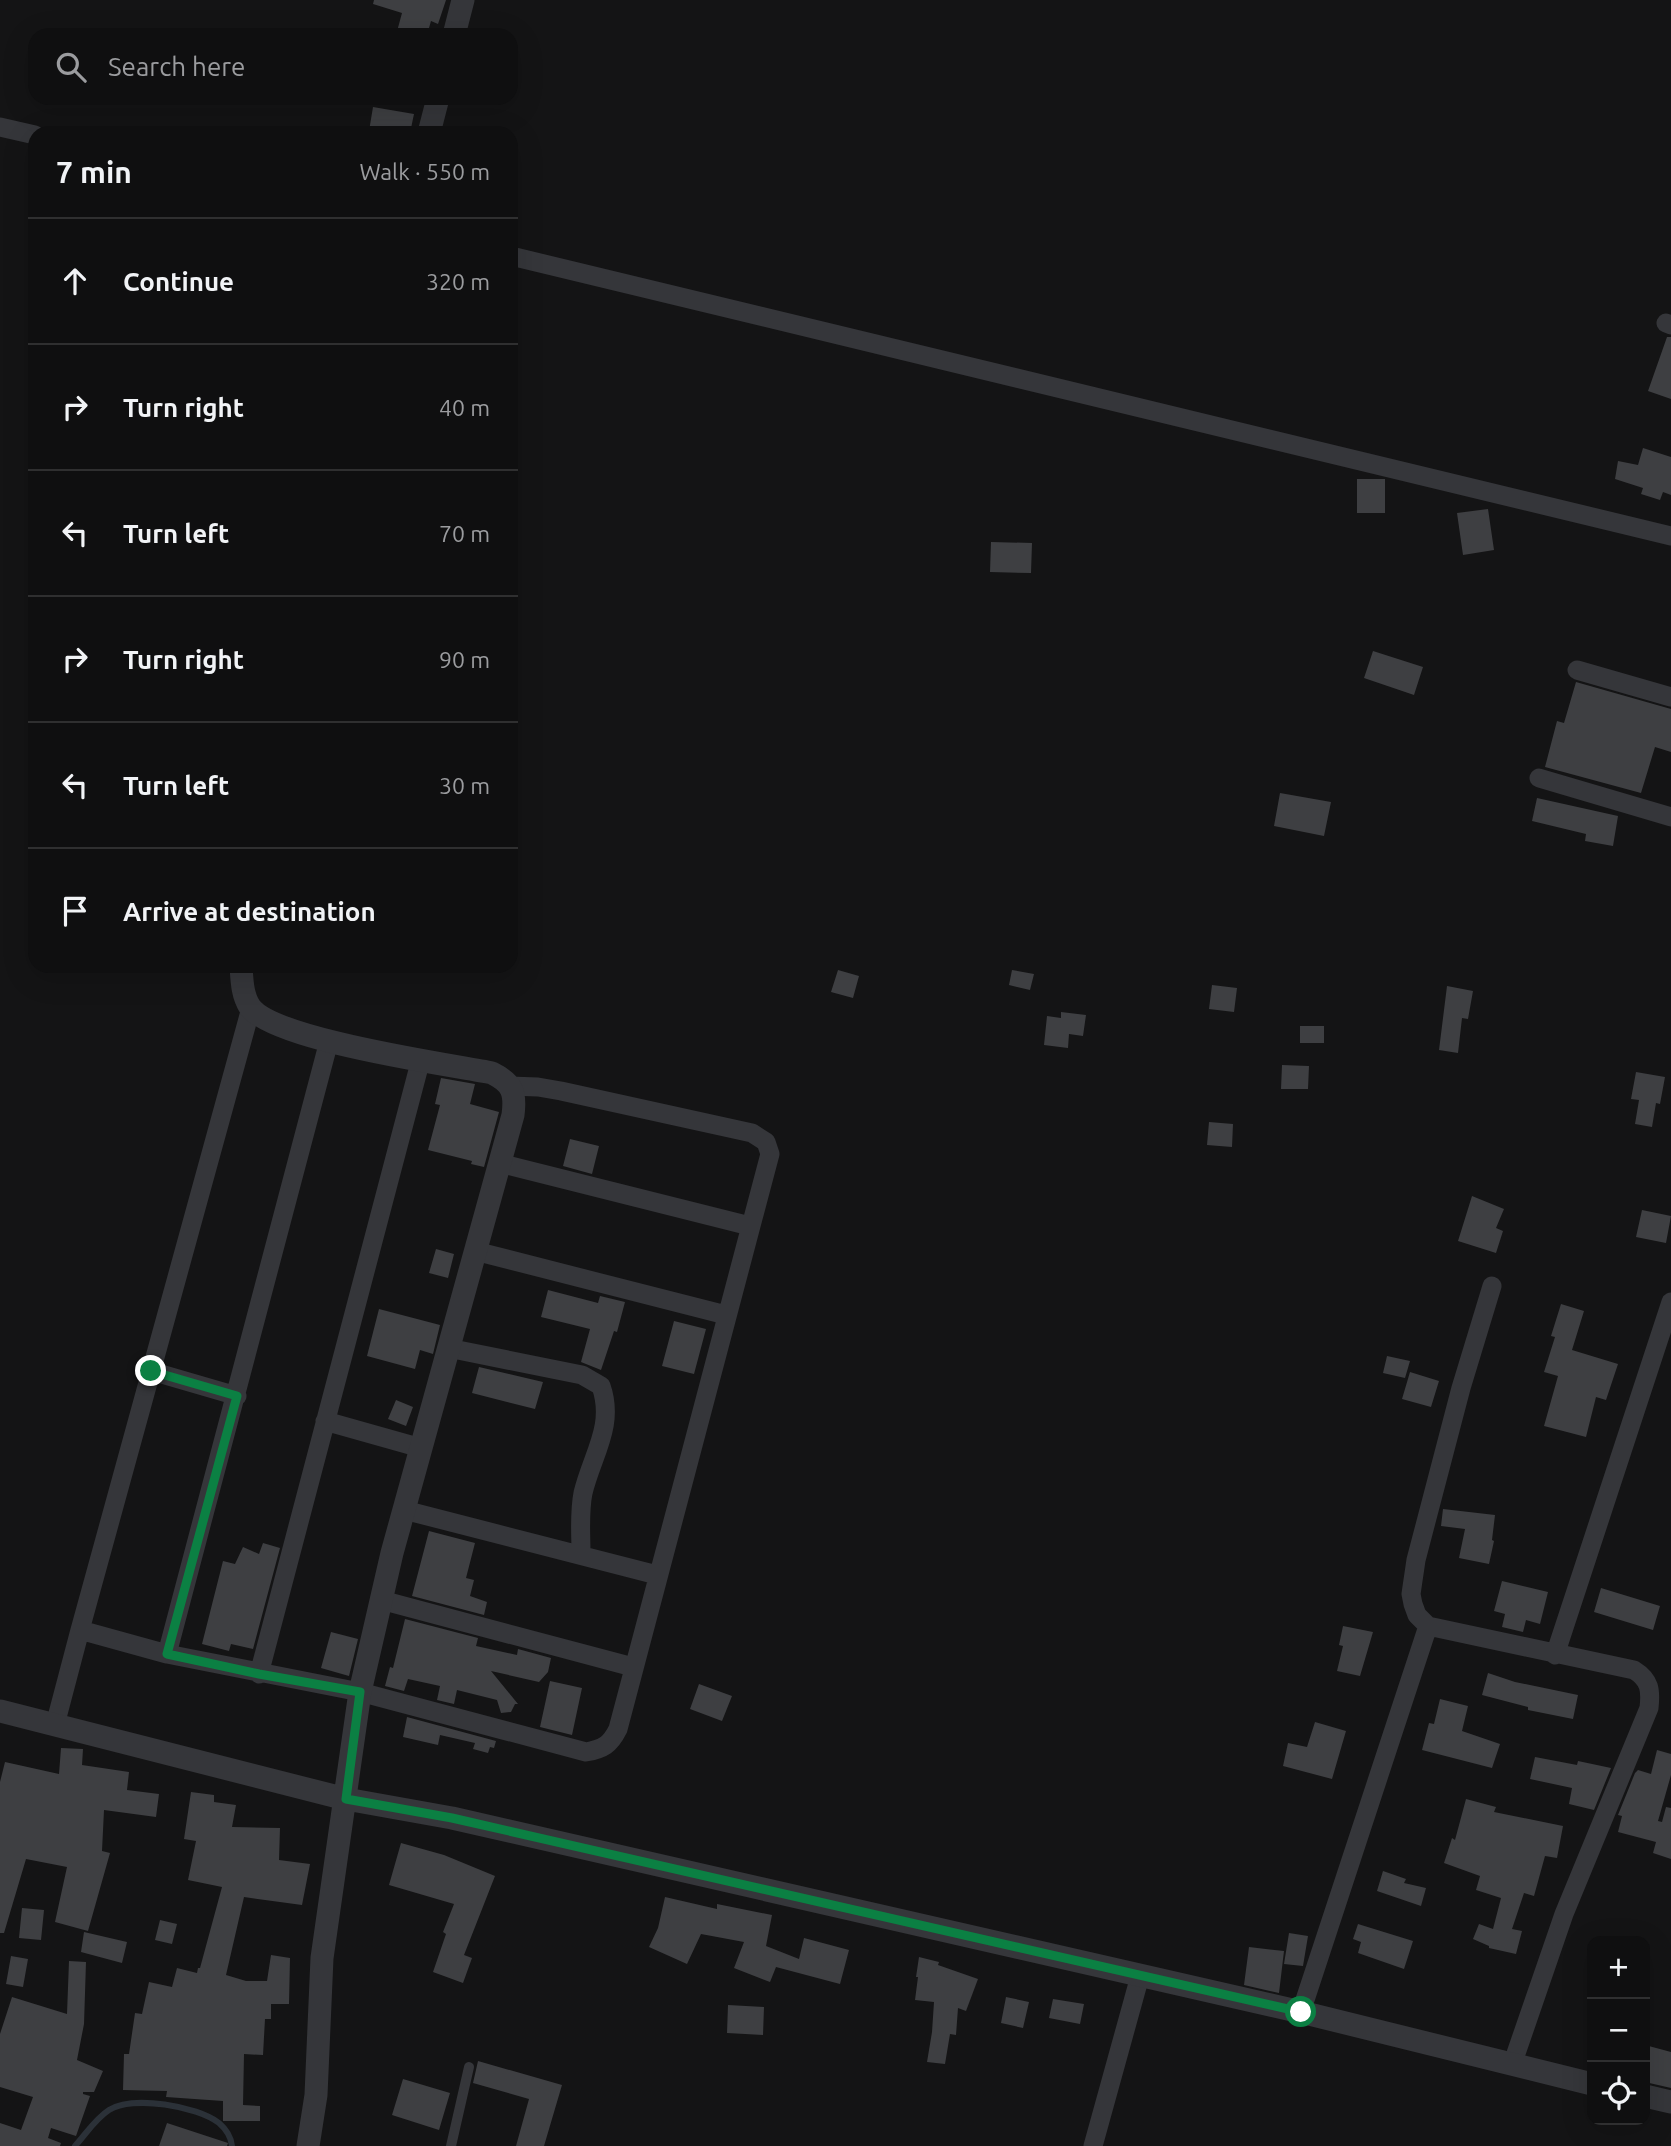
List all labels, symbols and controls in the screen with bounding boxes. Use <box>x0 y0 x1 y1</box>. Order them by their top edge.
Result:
search box <box>28 28 518 105</box>
icon: search <box>52 48 90 86</box>
text: Search here <box>108 52 245 81</box>
text: 7 min <box>56 155 132 189</box>
text: Walk · 550 m <box>359 159 490 184</box>
icon: ahead <box>56 262 94 300</box>
text: Continue <box>123 267 234 296</box>
text: 320 m <box>426 269 490 294</box>
icon: right <box>56 388 94 426</box>
text: Turn right <box>123 393 244 422</box>
text: 40 m <box>439 395 490 420</box>
icon: left <box>56 514 94 552</box>
text: Turn left <box>123 519 229 548</box>
text: 70 m <box>439 521 490 546</box>
icon: right <box>56 640 94 678</box>
text: Turn right <box>123 645 244 674</box>
text: 90 m <box>439 647 490 672</box>
icon: left <box>56 766 94 804</box>
text: Turn left <box>123 771 229 800</box>
text: 30 m <box>439 773 490 798</box>
icon: arrive <box>56 892 94 930</box>
text: Arrive at destination <box>123 897 376 926</box>
route end <box>135 1355 166 1386</box>
map controls <box>1587 1936 1650 2125</box>
button: + <box>1587 1936 1650 1999</box>
route start <box>1285 1996 1316 2027</box>
button: − <box>1587 1999 1650 2062</box>
button: locate <box>1587 2062 1650 2125</box>

